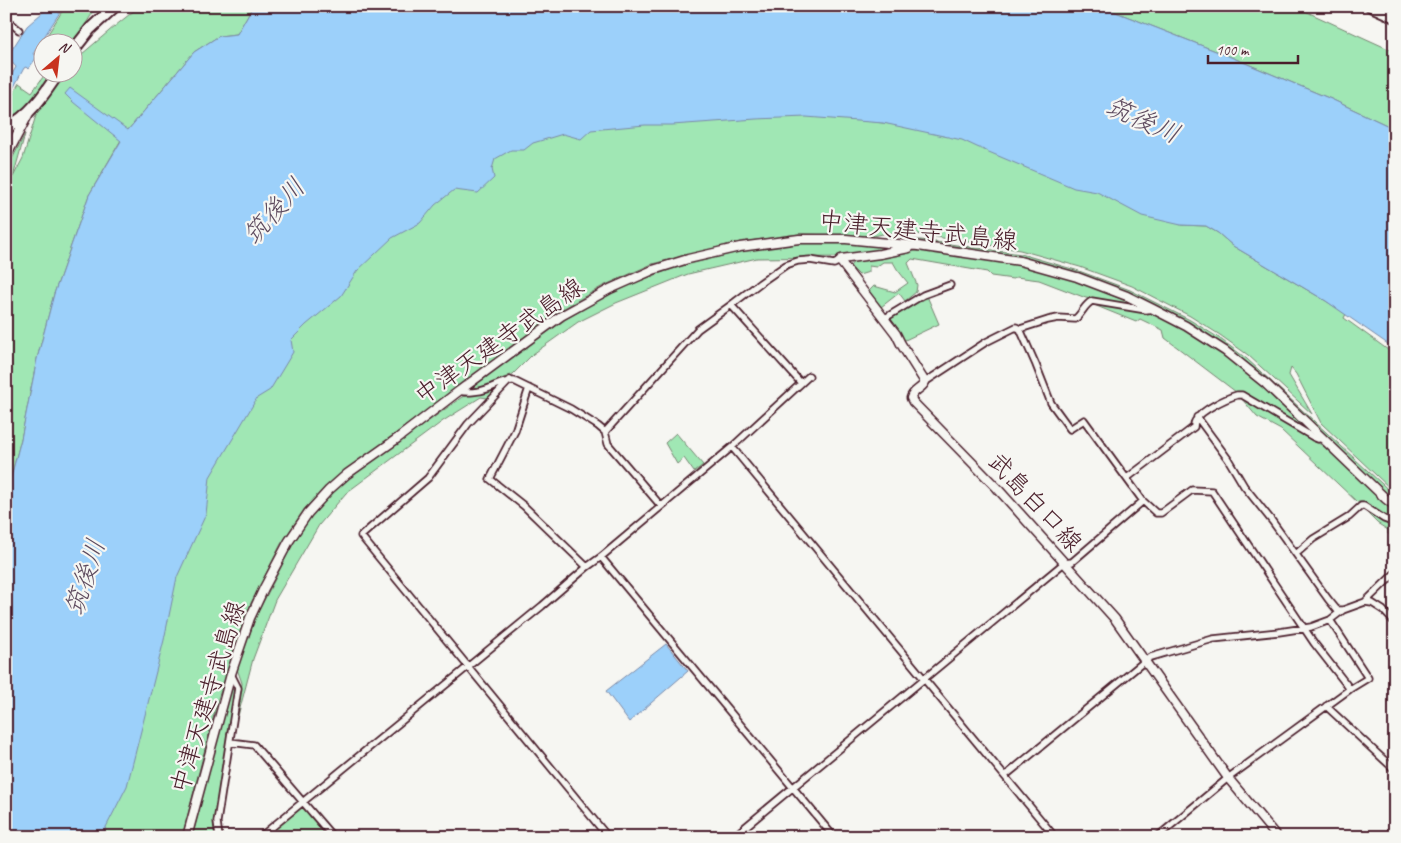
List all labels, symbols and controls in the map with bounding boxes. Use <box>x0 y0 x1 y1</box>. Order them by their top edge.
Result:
north arrow <box>32 32 82 82</box>
scale bar <box>1208 32 1298 64</box>
text: N <box>56 37 74 58</box>
text: 100 m <box>1216 41 1250 60</box>
water label: 筑後川 <box>1101 89 1185 151</box>
water label: 筑後川 <box>236 171 312 251</box>
street label: 中津天建寺武島線 <box>817 205 1019 257</box>
street label: 中津天建寺武島線 <box>408 271 590 411</box>
street label: 武島白口線 <box>981 445 1089 559</box>
water label: 筑後川 <box>57 535 113 619</box>
street label: 中津天建寺武島線 <box>163 597 253 797</box>

